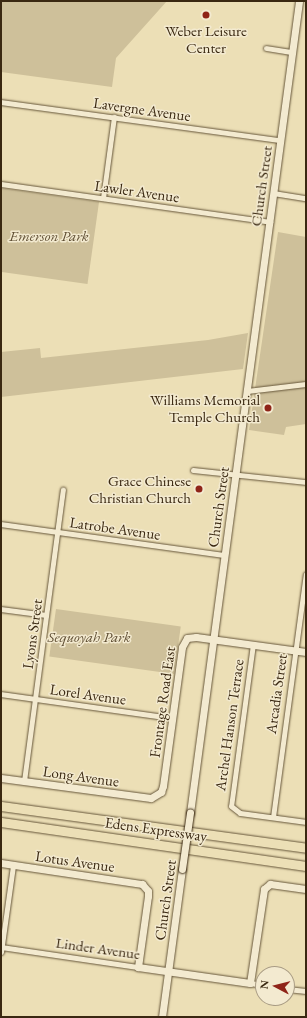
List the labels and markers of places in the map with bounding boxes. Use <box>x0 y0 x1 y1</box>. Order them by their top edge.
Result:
marker: Weber Leisure Center <box>201 10 211 20</box>
place label: Weber Leisure Center <box>165 21 247 56</box>
place label: Williams Memorial Temple Church <box>150 390 260 425</box>
marker: Williams Memorial Temple Church <box>263 403 273 413</box>
place label: Grace Chinese Christian Church <box>89 471 191 506</box>
marker: Grace Chinese Christian Church <box>194 484 204 494</box>

